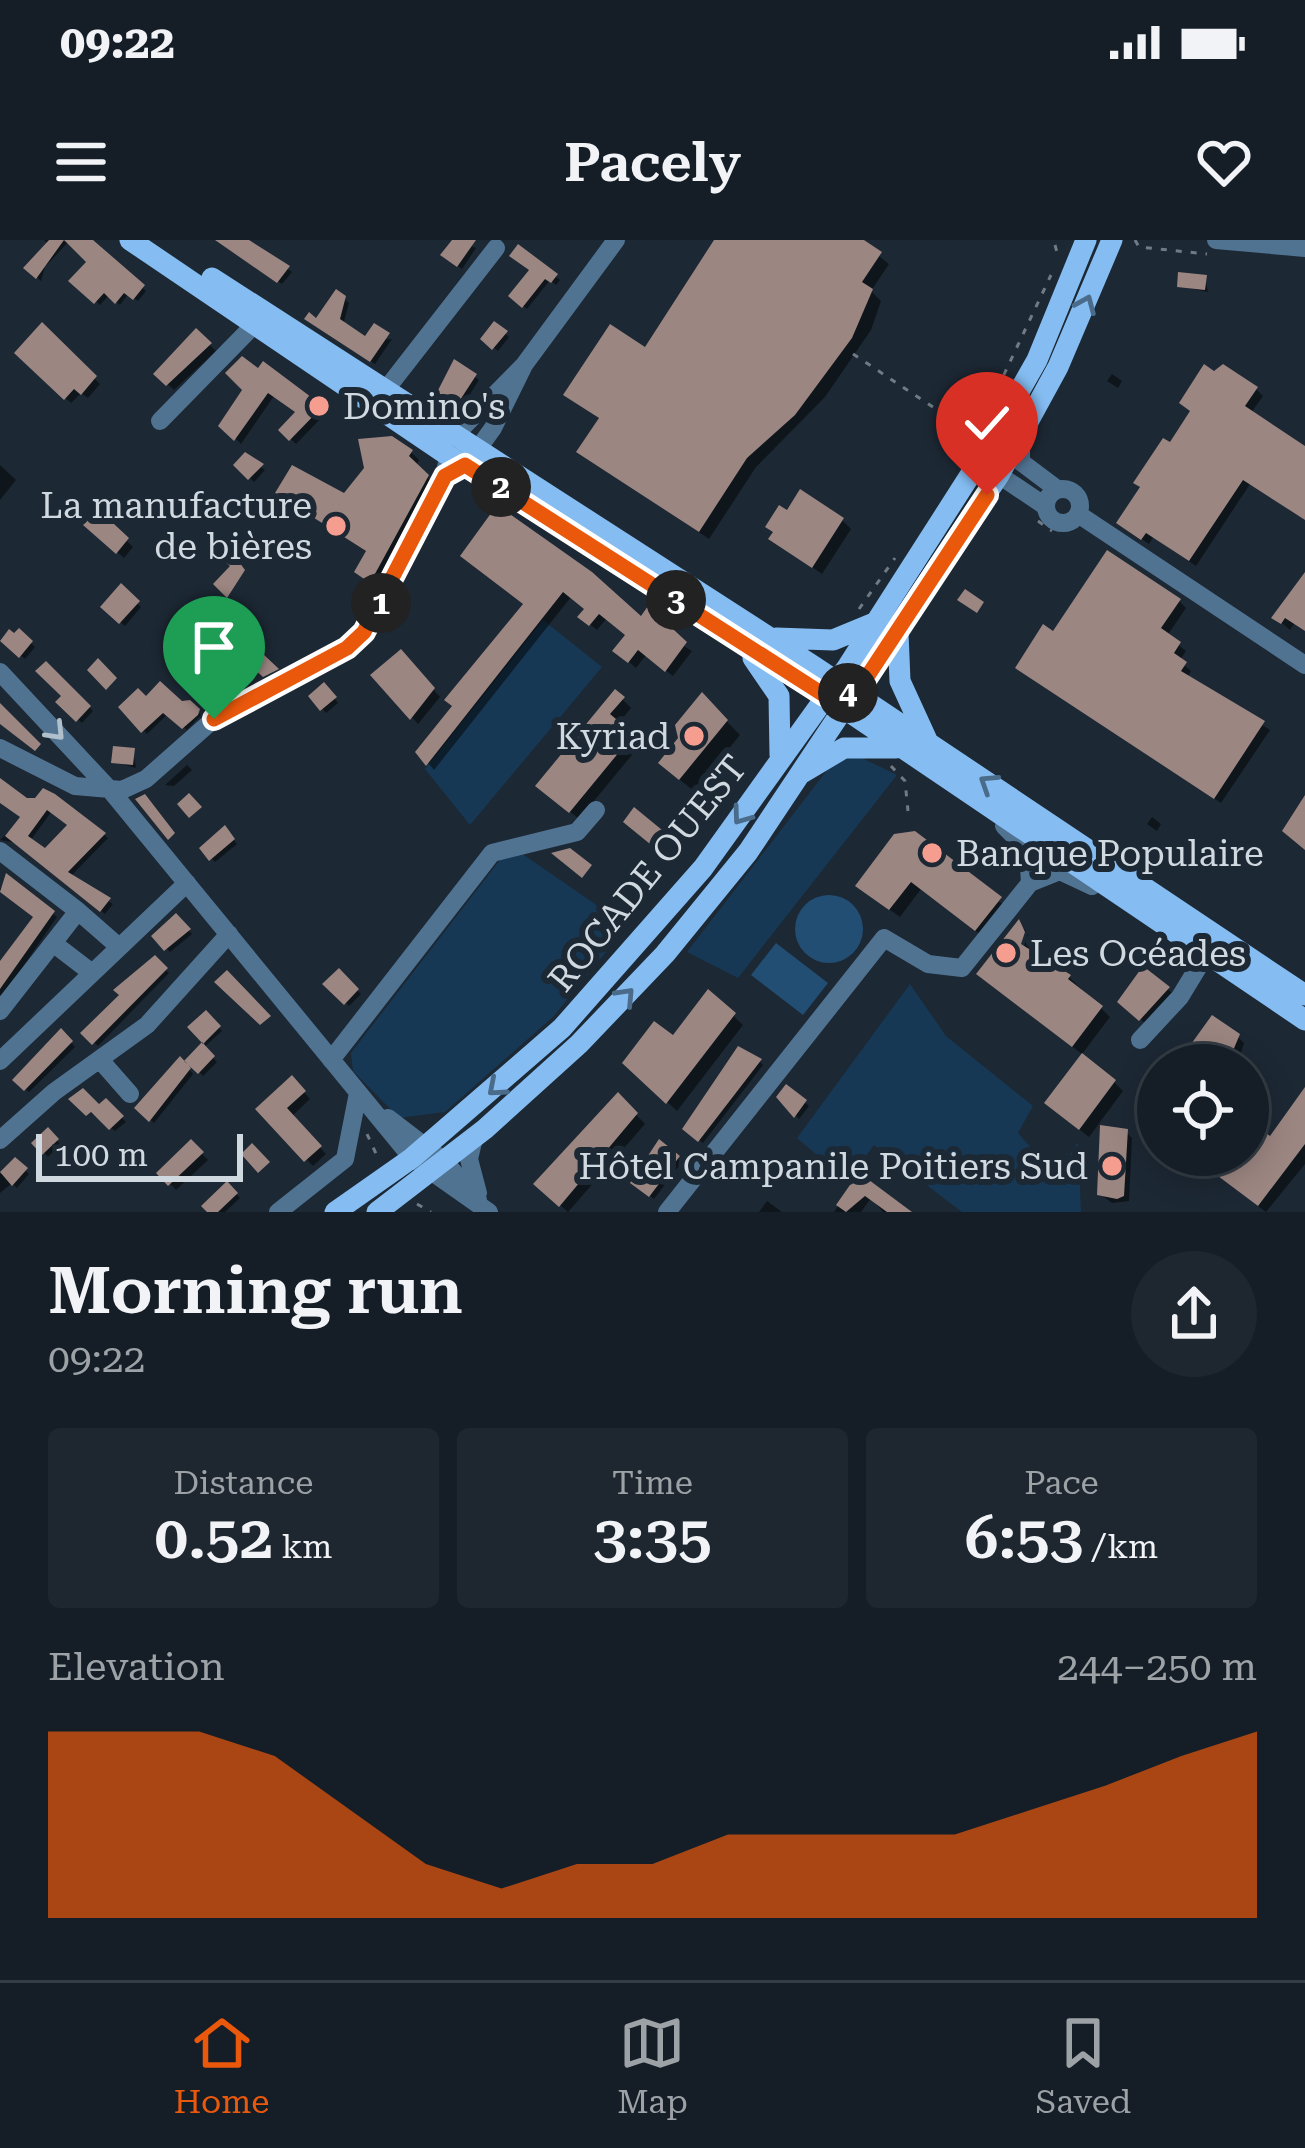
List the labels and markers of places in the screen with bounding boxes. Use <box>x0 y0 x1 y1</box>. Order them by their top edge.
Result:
pin <box>936 372 1038 495</box>
place label: Domino's <box>343 386 505 428</box>
marker: Domino's <box>306 393 332 419</box>
pin: 2 <box>471 457 531 517</box>
place label: La manufacture de bières <box>40 485 312 568</box>
marker: La manufacture de bières <box>323 513 349 539</box>
pin: 3 <box>646 570 706 630</box>
pin: 1 <box>351 573 411 633</box>
pin <box>163 596 265 719</box>
pin: 4 <box>818 663 878 723</box>
place label: Kyriad <box>556 716 670 758</box>
marker: Kyriad <box>681 723 707 749</box>
place label: Banque Populaire <box>956 833 1264 875</box>
marker: Banque Populaire <box>919 840 945 866</box>
place label: Les Océades <box>1030 933 1246 975</box>
marker: Les Océades <box>993 940 1019 966</box>
place label: Hôtel Campanile Poitiers Sud <box>578 1146 1088 1188</box>
marker: Hôtel Campanile Poitiers Sud <box>1099 1153 1125 1179</box>

